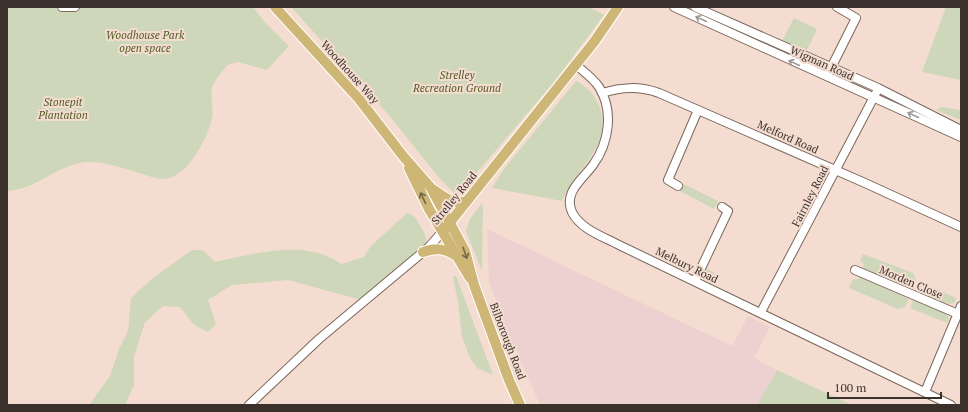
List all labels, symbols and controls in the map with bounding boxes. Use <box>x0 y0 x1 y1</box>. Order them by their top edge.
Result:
one-way arrow <box>695 15 707 23</box>
park label: Woodhouse Park open space <box>106 28 185 55</box>
street label: Woodhouse Way <box>318 37 382 107</box>
street label: Wigman Road <box>788 43 856 83</box>
one-way arrow <box>788 59 800 66</box>
park label: Strelley Recreation Ground <box>412 68 501 95</box>
park label: Stonepit Plantation <box>37 95 88 122</box>
one-way arrow <box>907 111 919 118</box>
street label: Melford Road <box>755 117 821 157</box>
street label: Fairnley Road <box>789 163 831 229</box>
street label: Strelley Road <box>428 169 480 227</box>
one-way arrow <box>419 192 426 204</box>
street label: Melbury Road <box>653 244 721 286</box>
one-way arrow <box>462 246 470 258</box>
street label: Morden Close <box>877 262 945 302</box>
street label: Bilborough Road <box>487 300 529 382</box>
scale bar <box>828 374 941 400</box>
text: 100 m <box>834 380 867 395</box>

